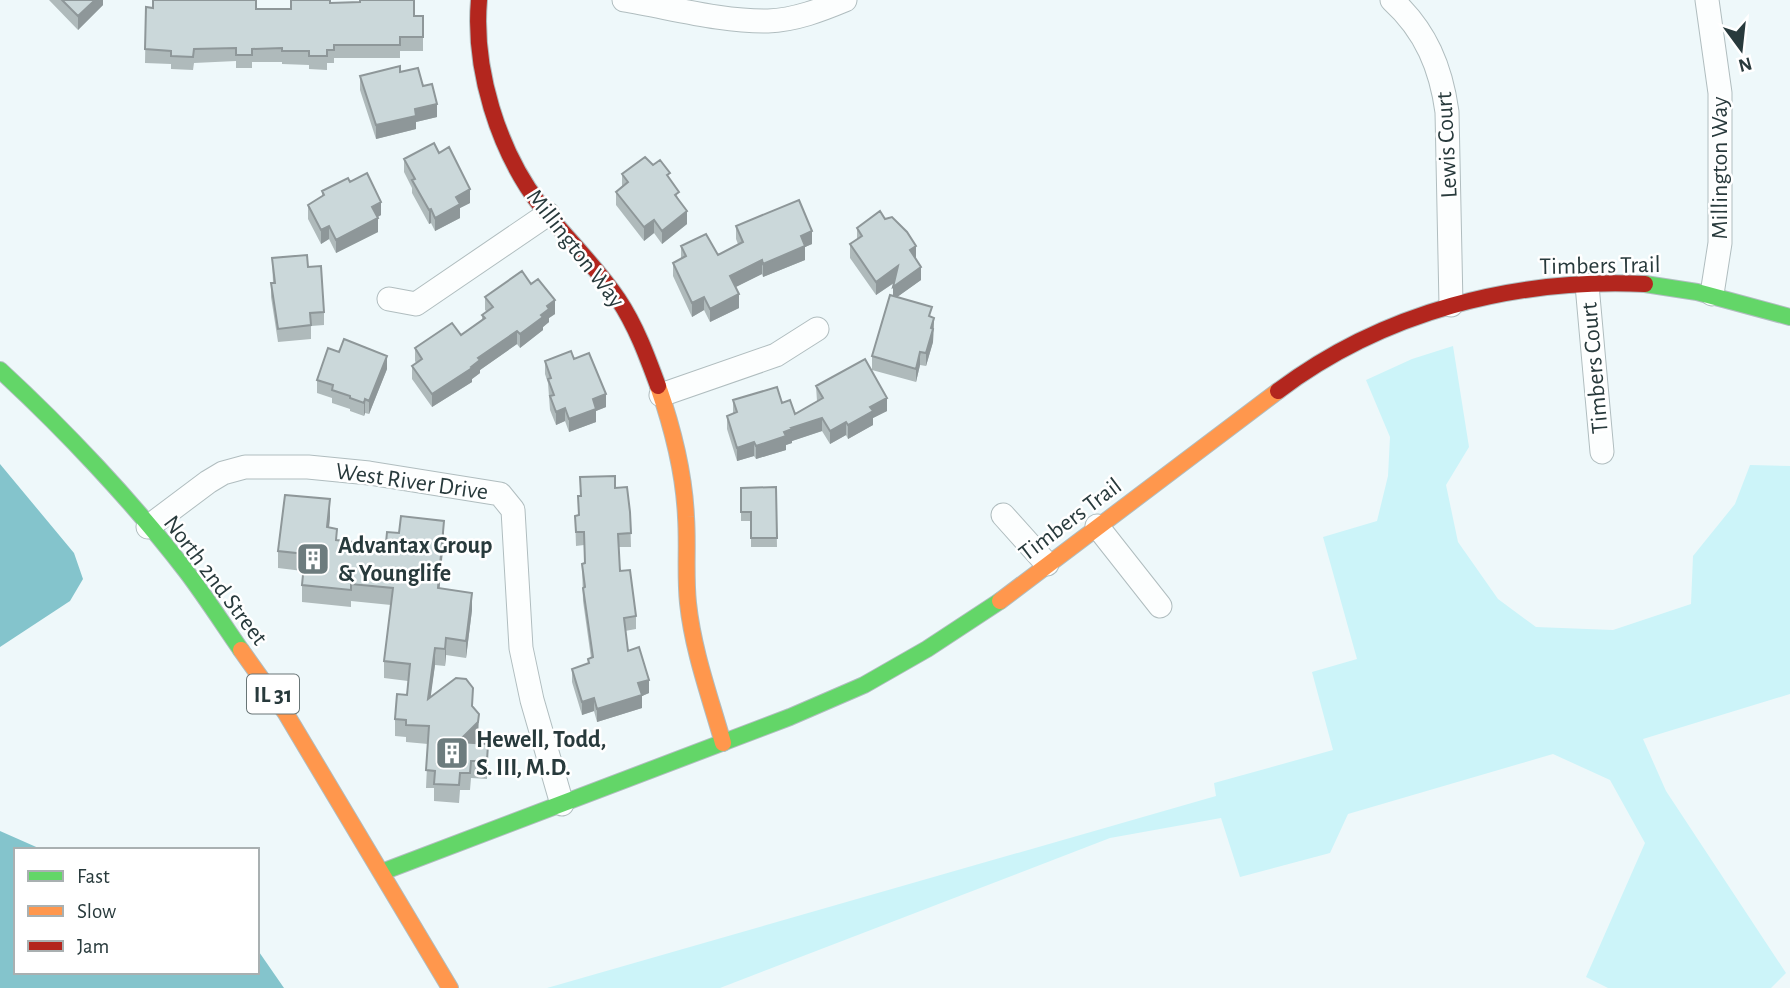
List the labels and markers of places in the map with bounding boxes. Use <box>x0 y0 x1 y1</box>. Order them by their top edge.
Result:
place label: Advantax Group & Younglife <box>338 534 492 586</box>
building icon: Advantax Group & Younglife <box>294 540 332 578</box>
place label: Hewell, Todd, S. III, M.D. <box>476 728 606 780</box>
building icon: Hewell, Todd, S. III, M.D. <box>433 734 471 772</box>

